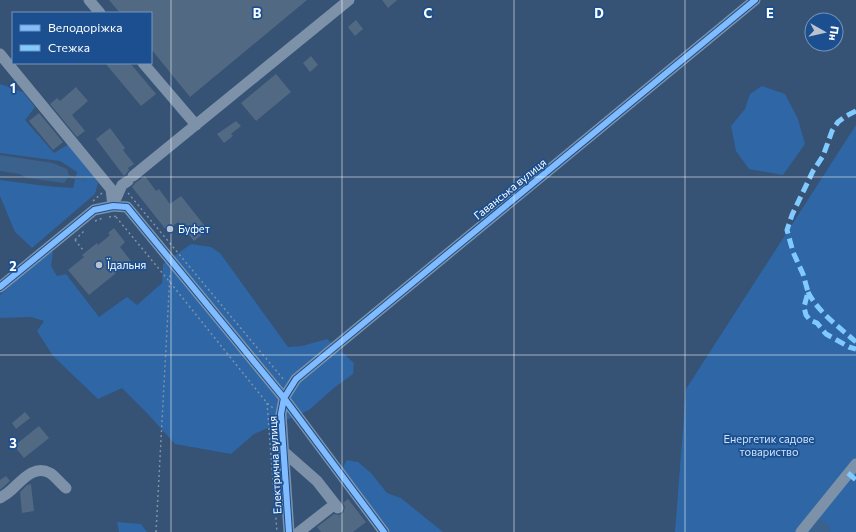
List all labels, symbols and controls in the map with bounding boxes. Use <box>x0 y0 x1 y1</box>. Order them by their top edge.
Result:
text: B <box>253 5 262 21</box>
text: C <box>424 5 433 21</box>
text: D <box>594 5 604 21</box>
text: E <box>766 5 774 21</box>
legend <box>12 12 152 64</box>
north arrow <box>804 12 844 52</box>
text: Велодоріжка <box>48 20 123 34</box>
text: Пн <box>827 25 842 42</box>
text: Стежка <box>48 40 90 54</box>
text: 1 <box>10 80 16 96</box>
street label: Гаванська вулиця <box>471 155 549 222</box>
place label: Буфет <box>178 222 210 235</box>
marker: Буфет <box>165 224 175 234</box>
place label: Їдальня <box>106 257 146 271</box>
text: 2 <box>9 258 17 274</box>
marker: Їдальня <box>94 260 104 270</box>
street label: Електрична вулиця <box>265 416 284 514</box>
park label: Енергетик садове товариство <box>724 432 815 458</box>
text: 3 <box>9 435 17 451</box>

